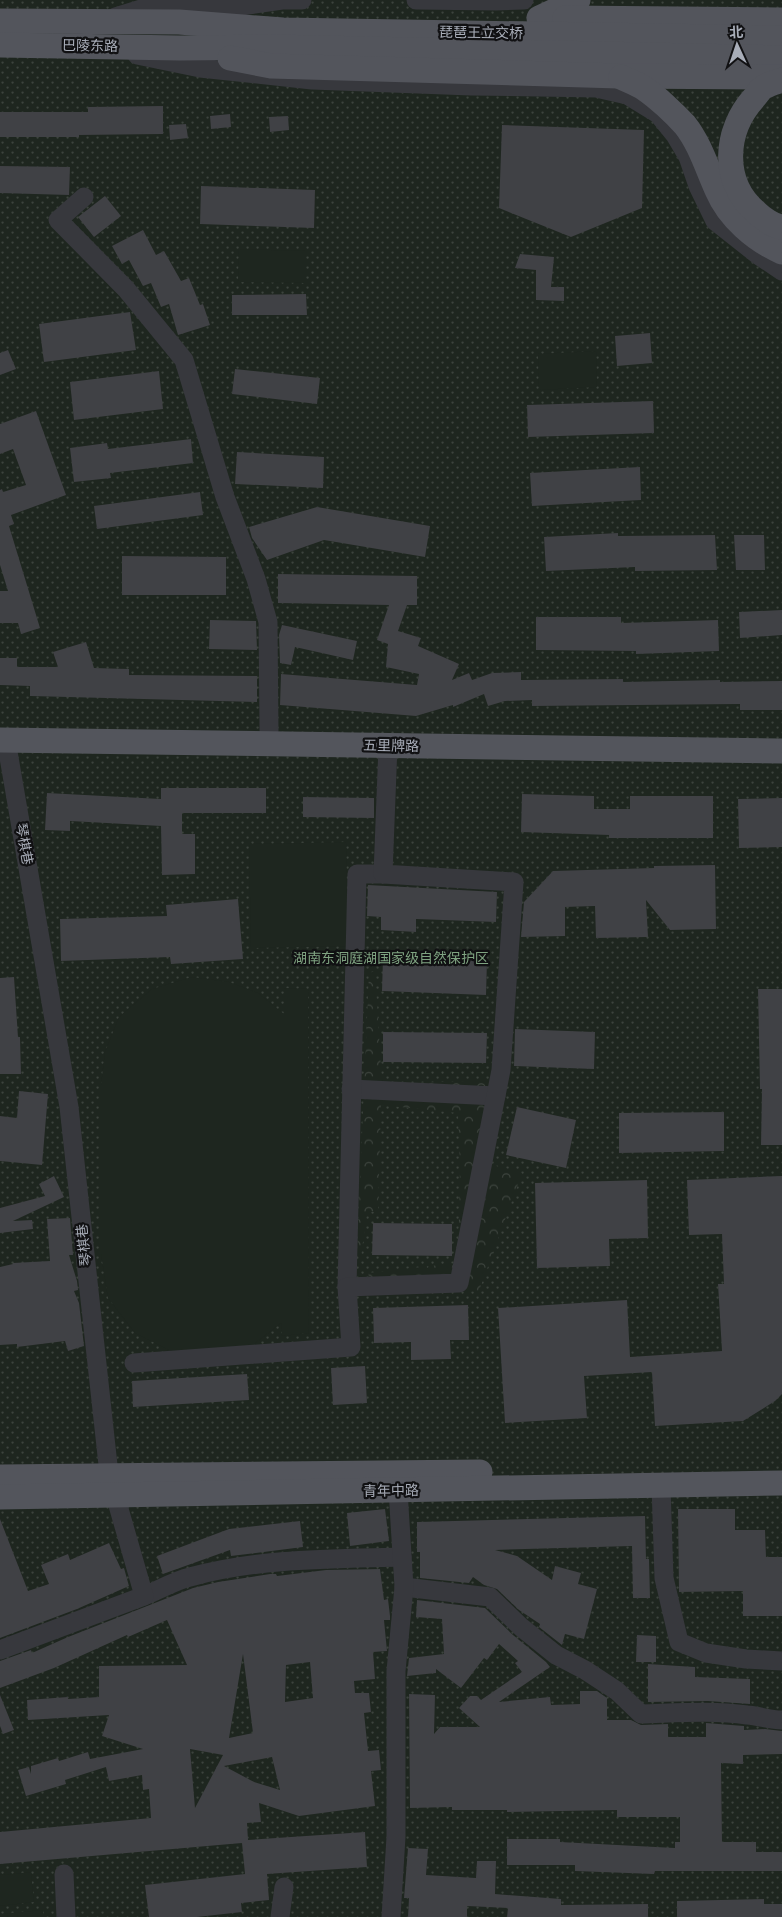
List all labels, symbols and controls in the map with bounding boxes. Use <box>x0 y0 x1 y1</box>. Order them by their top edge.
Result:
north arrow <box>712 20 762 70</box>
street label: 琵琶王立交桥 <box>439 24 523 42</box>
text: 北 <box>729 24 744 41</box>
street label: 巴陵东路 <box>62 37 118 55</box>
street label: 五里牌路 <box>363 737 419 755</box>
street label: 琴棋巷 <box>12 822 36 866</box>
park label: 湖南东洞庭湖国家级自然保护区 <box>293 950 489 967</box>
street label: 琴棋巷 <box>73 1223 95 1267</box>
street label: 青年中路 <box>363 1482 419 1500</box>

